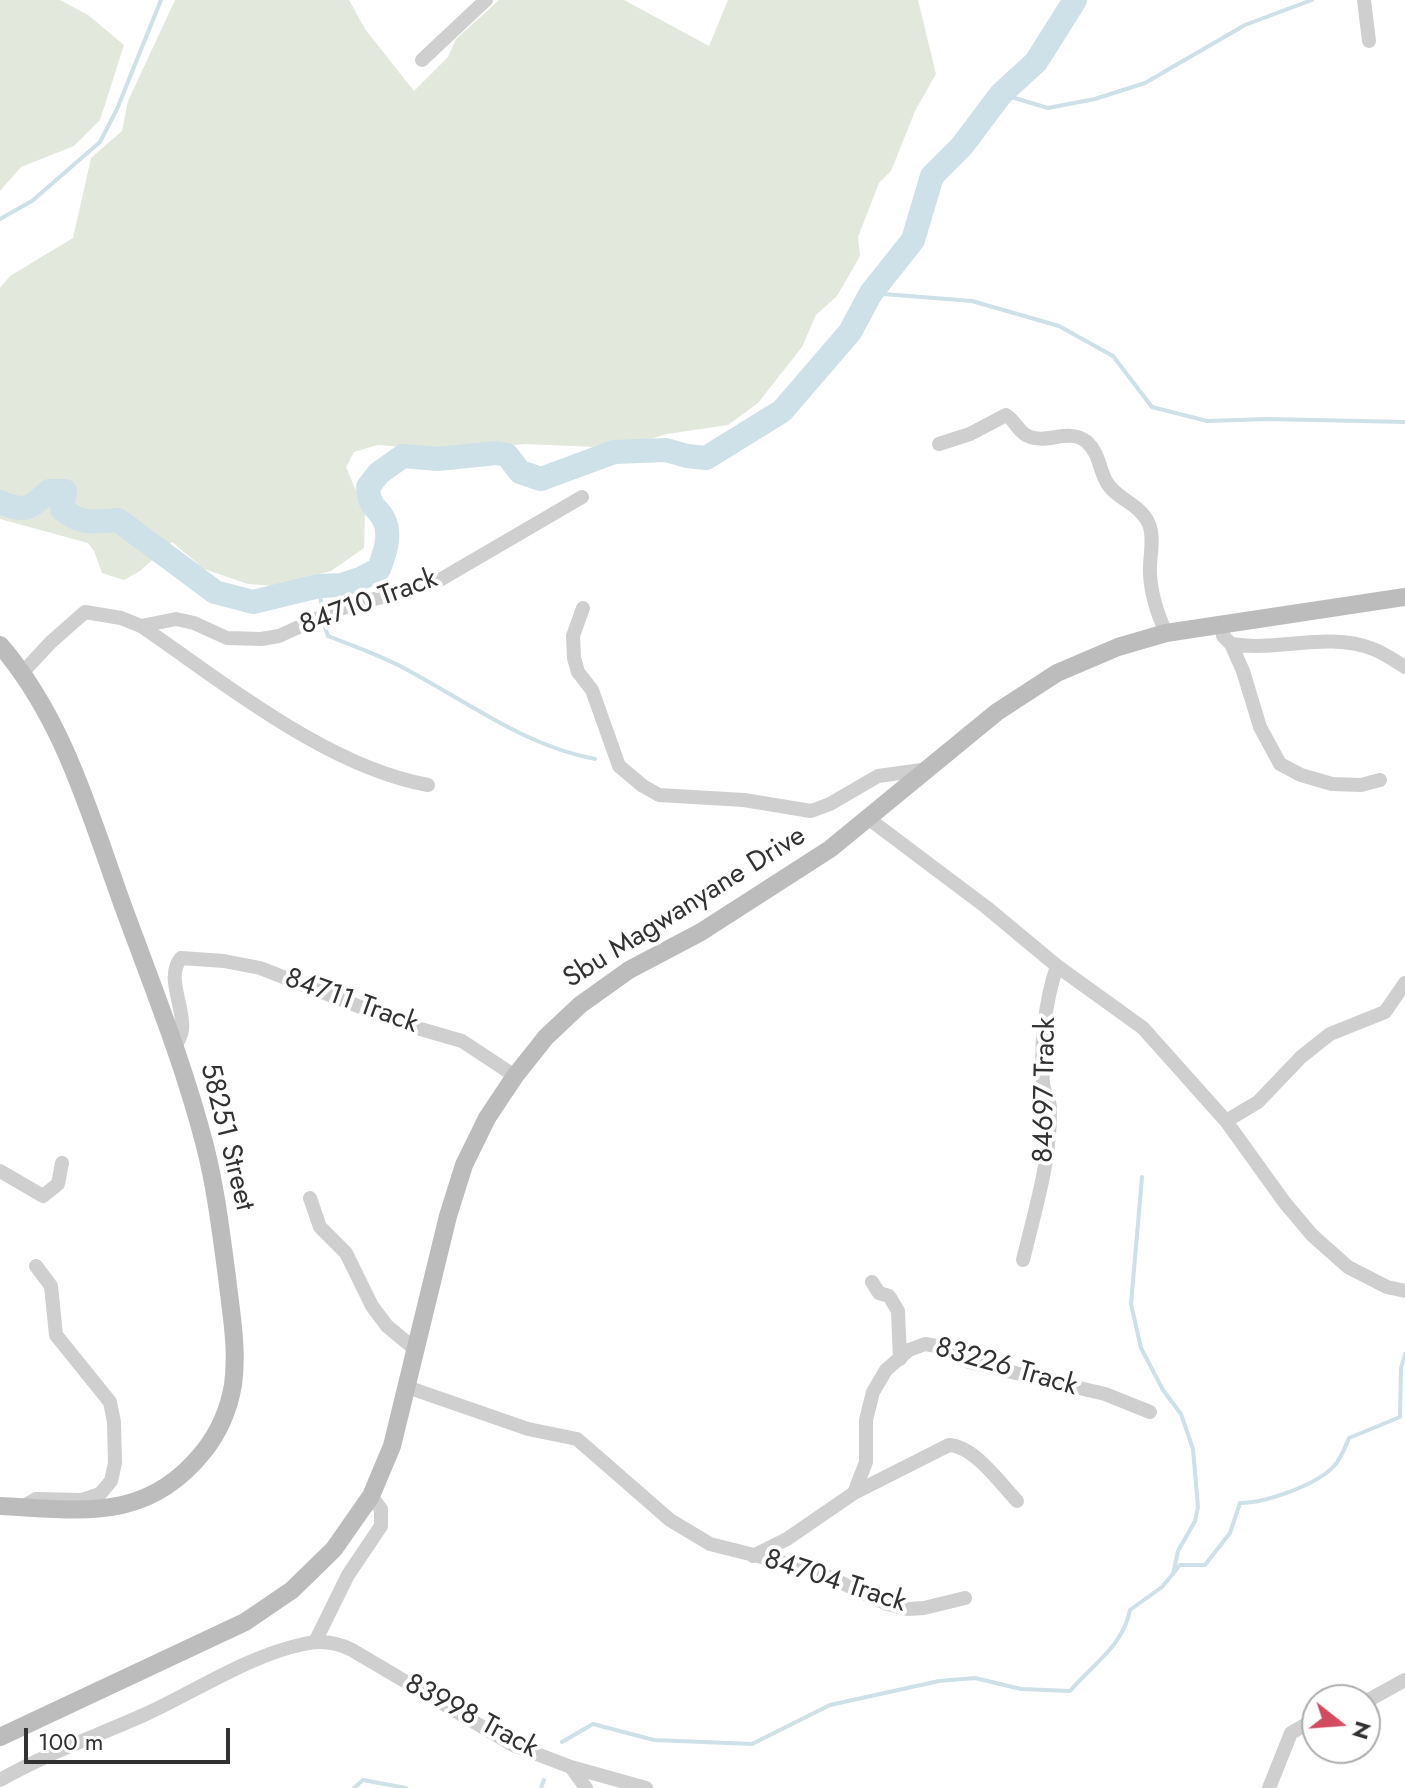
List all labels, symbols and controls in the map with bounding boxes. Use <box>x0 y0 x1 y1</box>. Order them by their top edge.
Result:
street label: 84710 Track <box>296 563 442 643</box>
street label: Sbu Magwanyane Drive <box>558 820 812 996</box>
street label: 84711 Track <box>280 962 422 1042</box>
street label: 84697 Track <box>1028 1017 1064 1163</box>
street label: 58251 Street <box>191 1060 261 1214</box>
street label: 83226 Track <box>931 1332 1081 1404</box>
street label: 84704 Track <box>760 1543 910 1621</box>
street label: 83998 Track <box>399 1668 543 1766</box>
north arrow <box>1301 1684 1381 1764</box>
scale bar <box>28 1712 234 1762</box>
text: N <box>1344 1717 1380 1743</box>
text: 100 m <box>38 1724 104 1759</box>

